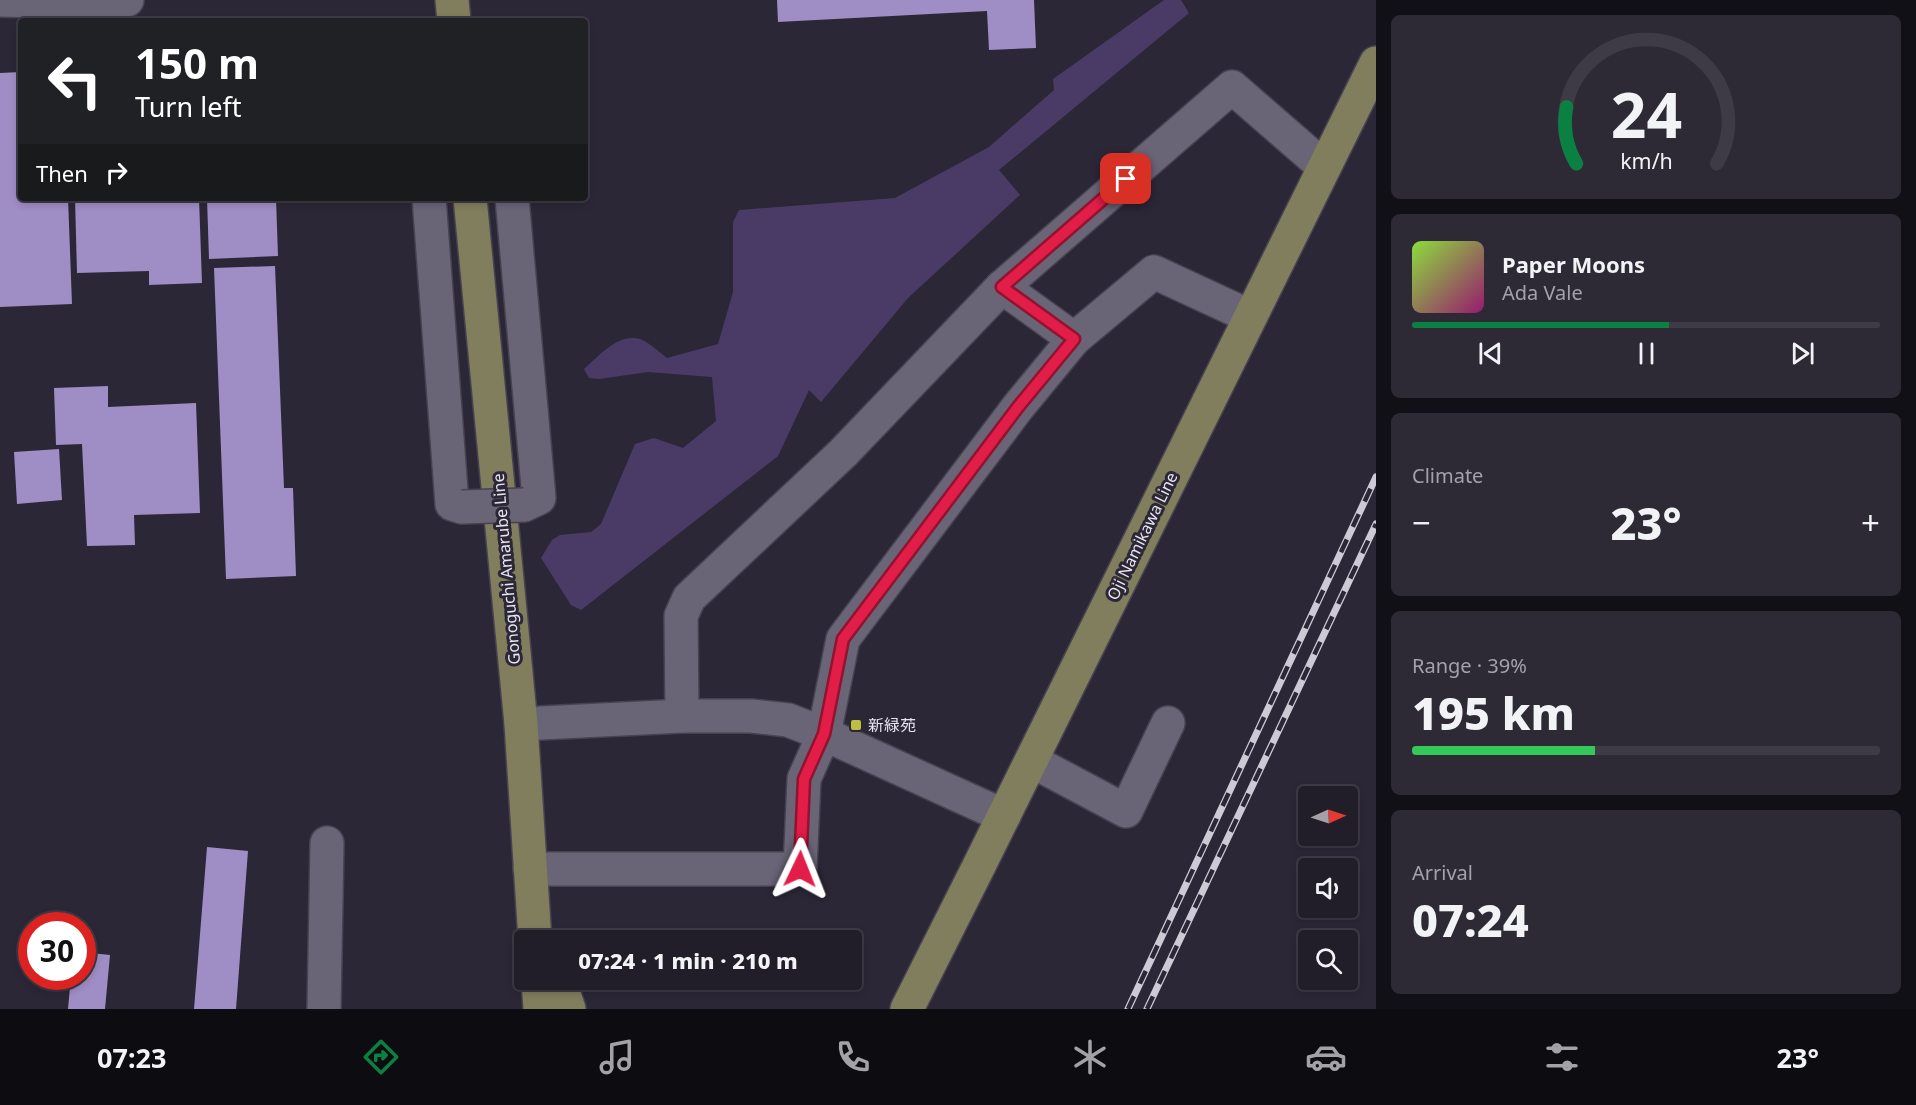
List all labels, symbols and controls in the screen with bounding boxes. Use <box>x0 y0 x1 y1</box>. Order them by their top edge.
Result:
text: 150 m <box>135 34 259 91</box>
icon: left <box>36 42 114 120</box>
text: 24 <box>1610 71 1682 156</box>
text: Turn left <box>135 88 241 125</box>
text: km/h <box>1620 146 1672 175</box>
pin <box>1100 153 1151 204</box>
icon: right <box>100 156 133 189</box>
text: Then <box>36 158 88 188</box>
icon: arrive <box>1109 162 1142 195</box>
text: Paper Moons <box>1502 249 1645 279</box>
text: Ada Vale <box>1502 279 1583 306</box>
icon: previous <box>1474 337 1507 370</box>
icon: pause <box>1630 337 1663 370</box>
icon: next <box>1786 337 1819 370</box>
text: Climate <box>1412 462 1483 489</box>
street label: Oji Namikawa Line <box>1101 468 1183 604</box>
street label: Gonoguchi Amarube Line <box>487 473 525 665</box>
text: 23° <box>1610 492 1682 553</box>
text: − <box>1412 500 1431 545</box>
text: + <box>1861 500 1880 545</box>
text: Range · 39% <box>1412 652 1527 679</box>
text: 195 km <box>1412 682 1575 743</box>
place label: 新緑苑 <box>868 714 916 736</box>
marker: 新緑苑 <box>849 718 863 732</box>
north arrow <box>1298 786 1358 846</box>
map controls <box>1298 786 1358 990</box>
position arrow <box>768 837 832 901</box>
button: sound <box>1298 858 1358 918</box>
text: Arrival <box>1412 859 1473 886</box>
text: 07:24 <box>1412 889 1529 950</box>
speed limit sign: 30 <box>18 912 96 990</box>
button: search <box>1298 930 1358 990</box>
text: 07:24 · 1 min · 210 m <box>578 945 798 975</box>
icon: directions <box>360 1036 402 1078</box>
icon: music <box>596 1036 638 1078</box>
icon: phone <box>832 1036 874 1078</box>
icon: climate <box>1069 1036 1111 1078</box>
icon: car <box>1305 1036 1347 1078</box>
icon: filters <box>1541 1036 1583 1078</box>
text: 07:23 <box>97 1039 166 1076</box>
text: 23° <box>1777 1039 1819 1076</box>

